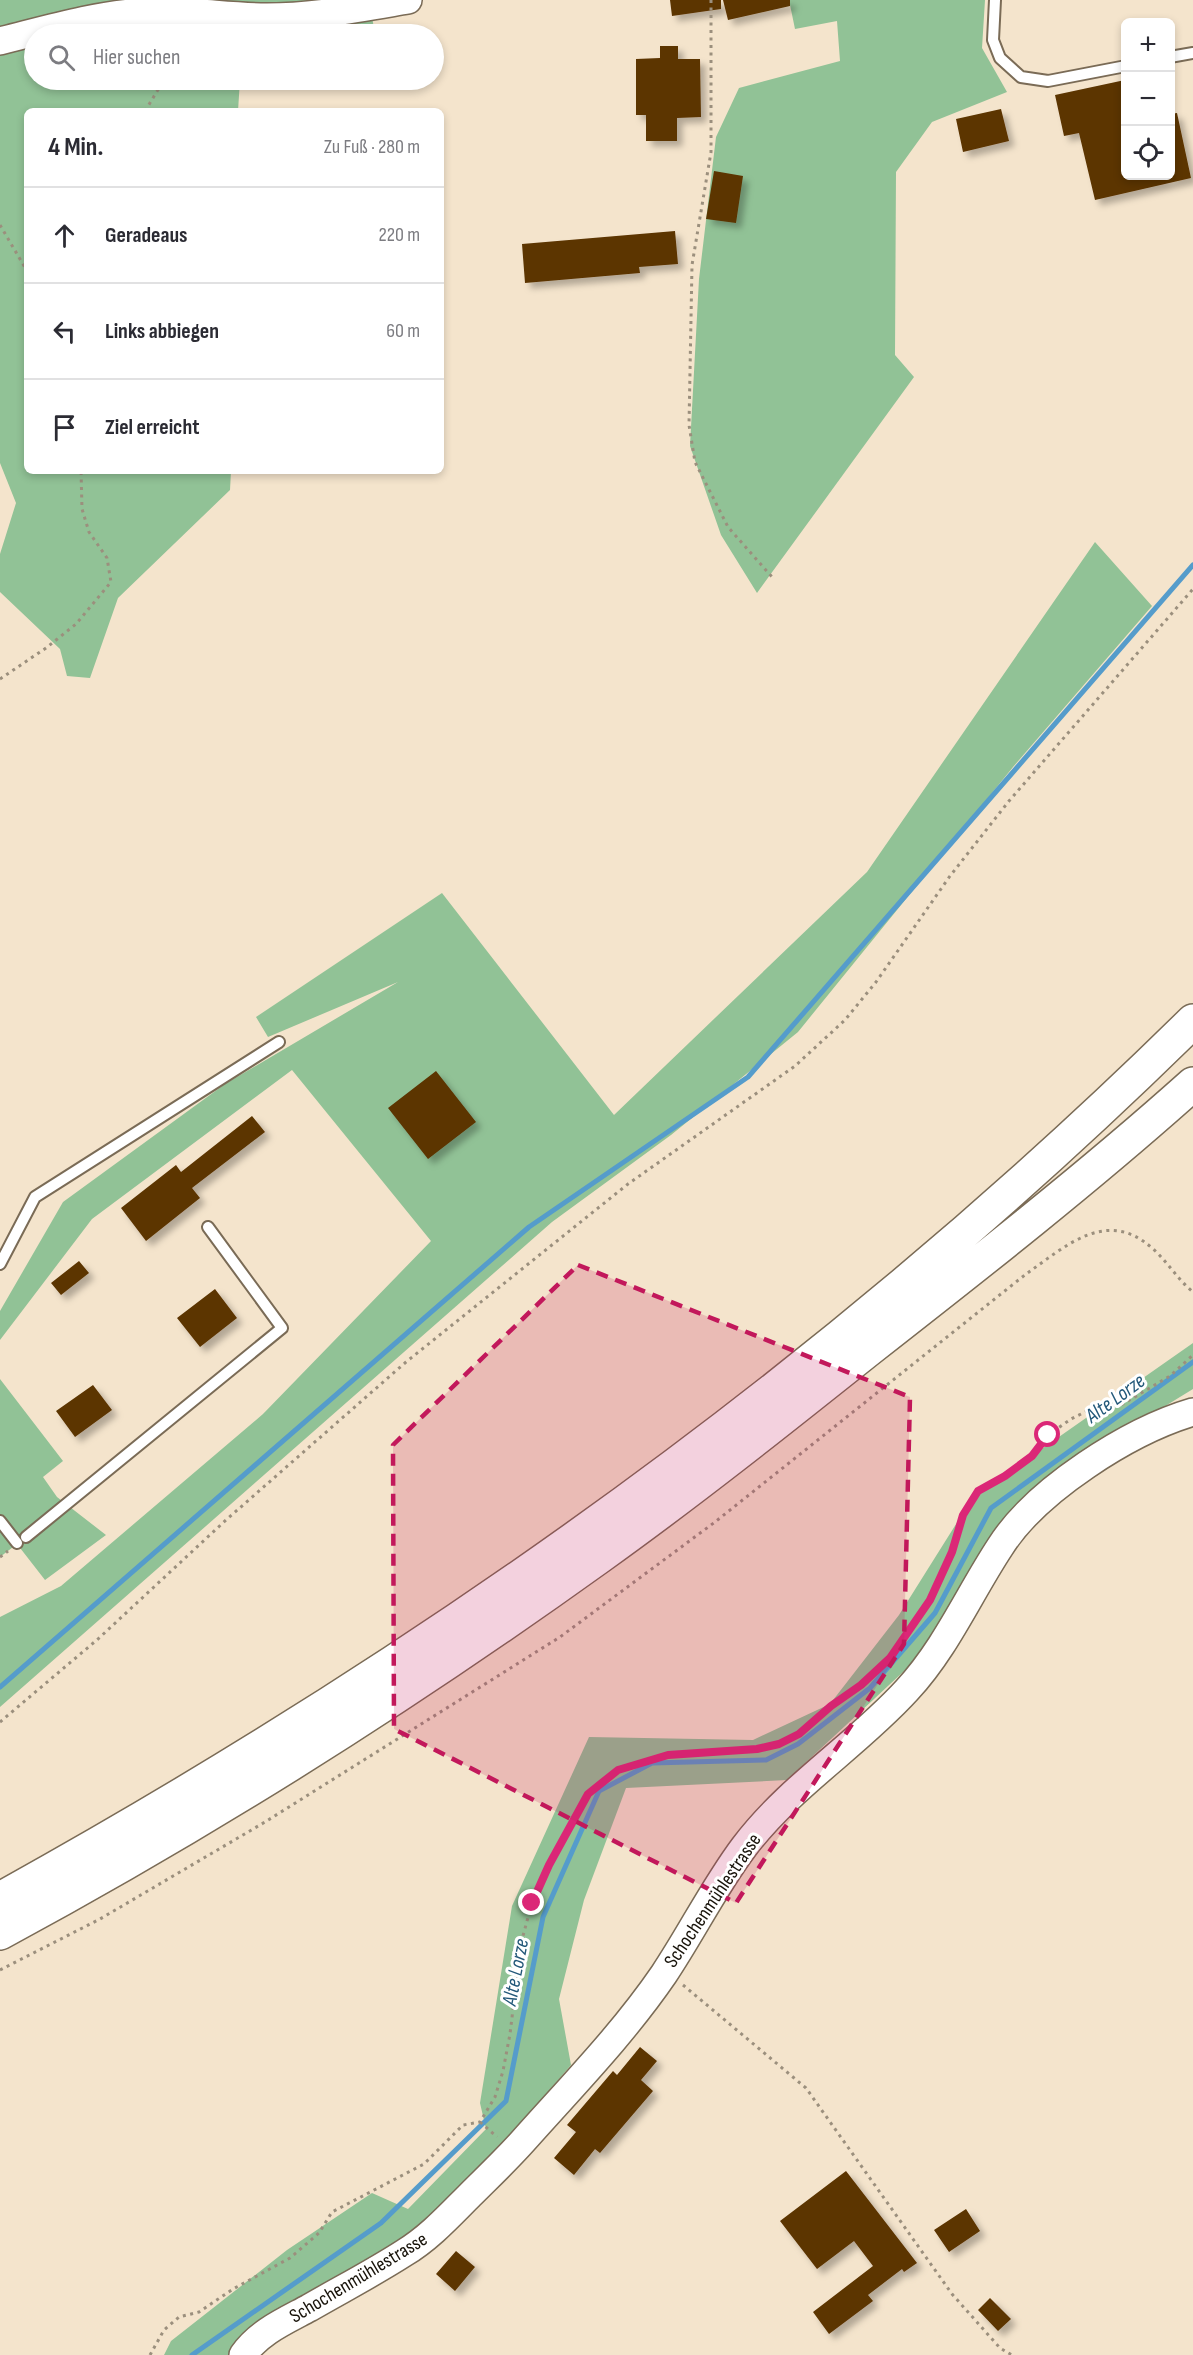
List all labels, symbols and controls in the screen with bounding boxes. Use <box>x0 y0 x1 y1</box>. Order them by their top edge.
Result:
map controls <box>1121 18 1175 180</box>
button: + <box>1121 18 1175 72</box>
search box <box>24 24 444 90</box>
icon: search <box>45 41 78 74</box>
text: Hier suchen <box>93 44 181 71</box>
button: − <box>1121 72 1175 126</box>
button: locate <box>1121 126 1175 180</box>
text: 4 Min. <box>48 132 103 163</box>
text: Zu Fuß · 280 m <box>324 135 420 159</box>
icon: ahead <box>48 219 81 252</box>
text: Geradeaus <box>105 222 188 249</box>
text: 220 m <box>379 223 420 247</box>
icon: left <box>48 315 81 348</box>
text: Links abbiegen <box>105 318 219 345</box>
text: 60 m <box>386 319 420 343</box>
icon: arrive <box>48 411 81 444</box>
text: Ziel erreicht <box>105 414 200 441</box>
water label: Alte Lorze <box>1080 1368 1150 1429</box>
route start <box>1034 1421 1060 1447</box>
street label: Schochenmühlestrasse <box>659 1829 767 1972</box>
route end <box>518 1889 544 1915</box>
water label: Alte Lorze <box>497 1936 534 2009</box>
street label: Schochenmühlestrasse <box>285 2227 432 2328</box>

